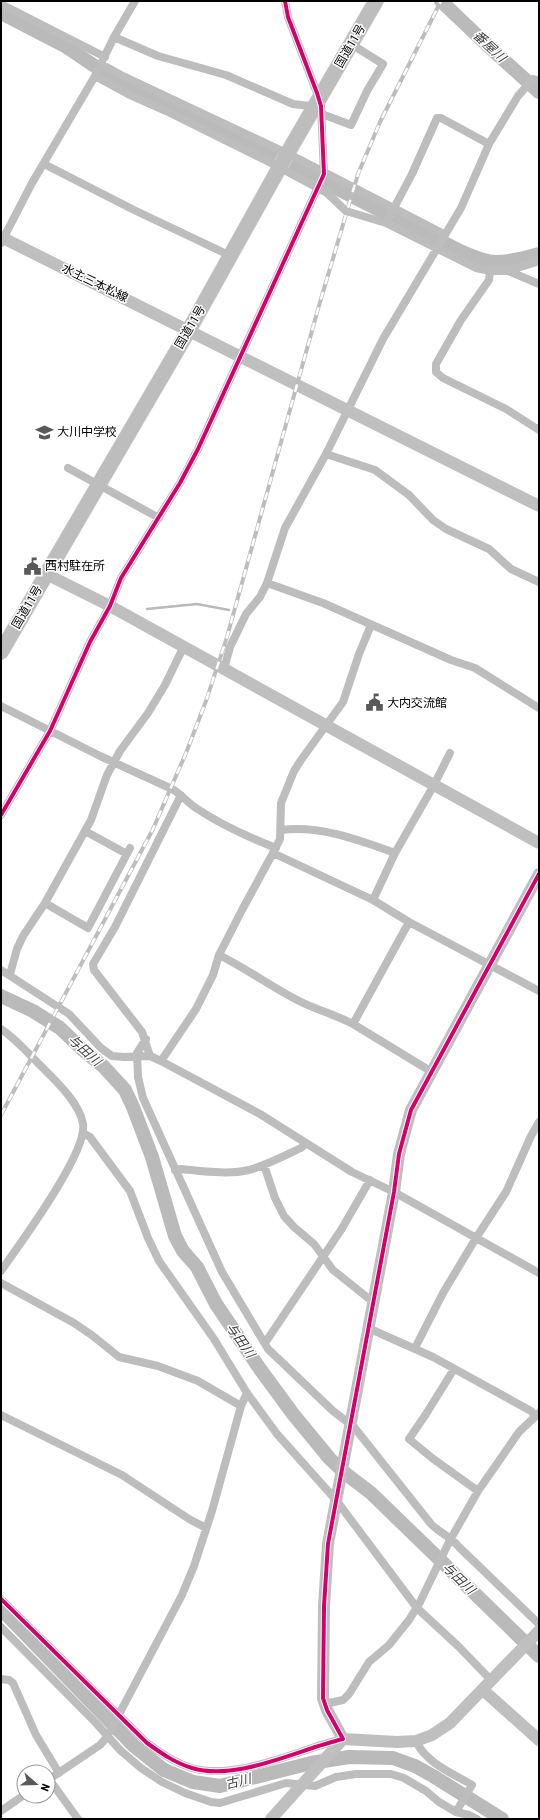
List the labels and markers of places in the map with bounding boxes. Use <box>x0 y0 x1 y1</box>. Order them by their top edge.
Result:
school or university icon: 大川中学校 <box>34 422 54 442</box>
place label: 大川中学校 <box>57 425 117 439</box>
public building icon: 西村駐在所 <box>22 556 42 576</box>
place label: 西村駐在所 <box>45 559 105 573</box>
public building icon: 大内交流館 <box>364 693 384 713</box>
place label: 大内交流館 <box>387 696 447 710</box>

